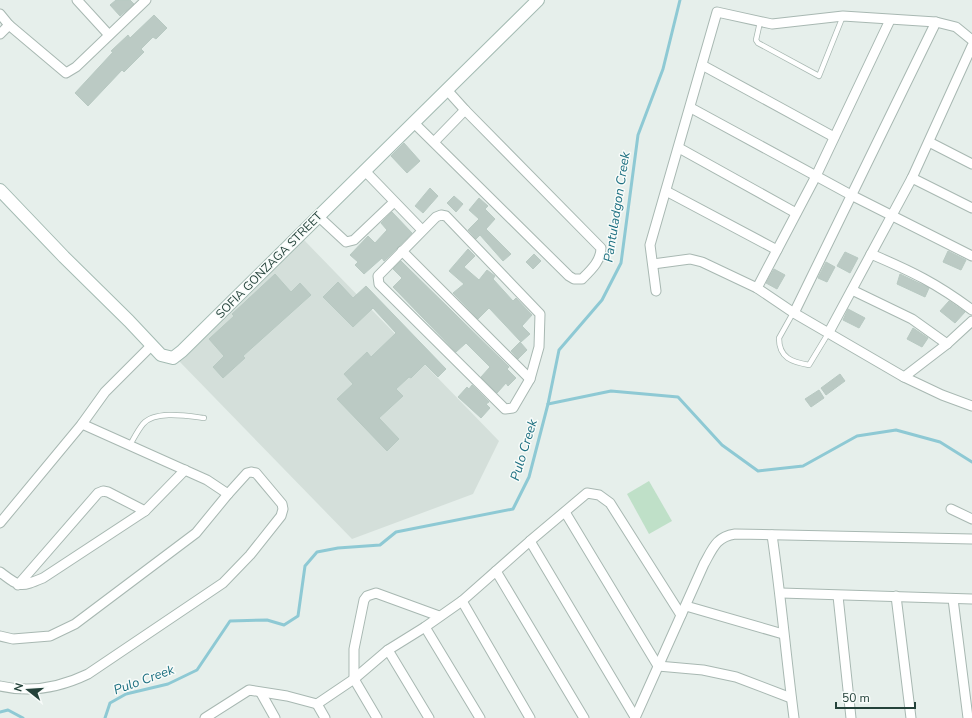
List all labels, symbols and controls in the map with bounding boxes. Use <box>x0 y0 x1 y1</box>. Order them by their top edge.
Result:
water label: Pantuladgon Creek <box>599 150 635 264</box>
street label: SOFIA GONZAGA STREET <box>212 208 326 322</box>
water label: Pulo Creek <box>506 417 542 483</box>
water label: Pulo Creek <box>111 661 177 699</box>
north arrow <box>8 670 48 710</box>
text: N <box>11 681 27 693</box>
scale bar <box>836 684 915 710</box>
text: 50 m <box>842 690 870 706</box>

